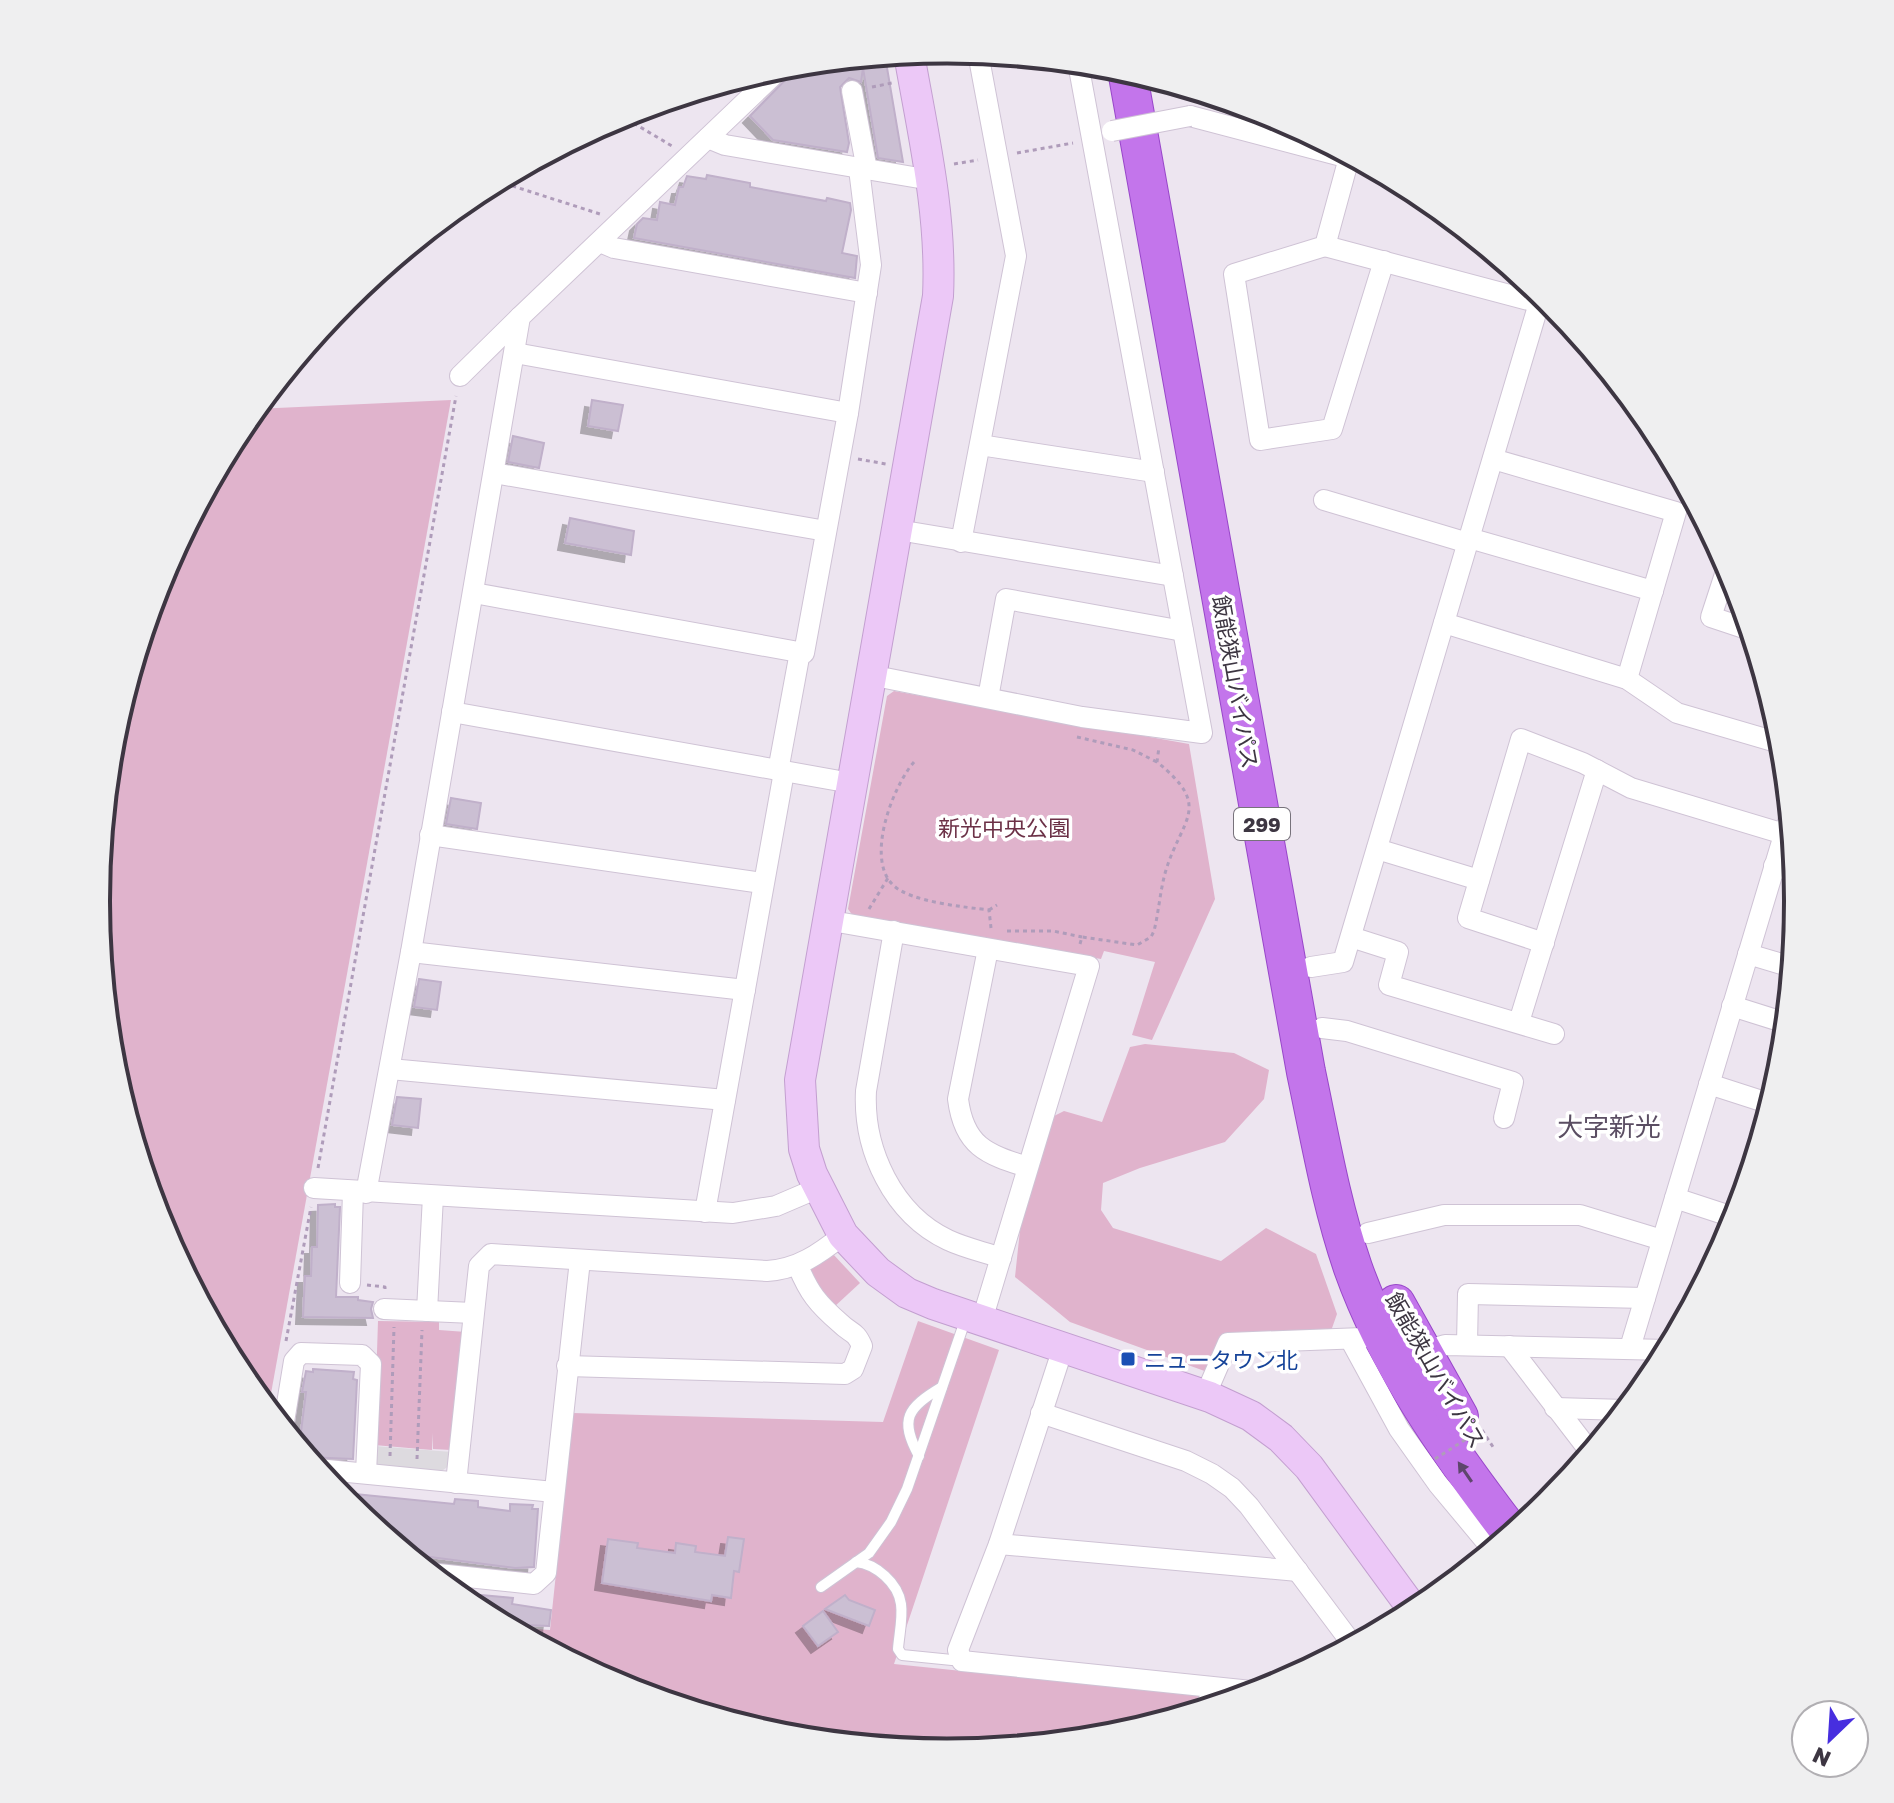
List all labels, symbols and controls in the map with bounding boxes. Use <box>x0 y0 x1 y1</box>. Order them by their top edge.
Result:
street label: 飯能狭山バイパス <box>1207 593 1265 771</box>
road number: 299 <box>1234 808 1290 840</box>
park label: 新光中央公園 <box>938 814 1070 841</box>
district label: 大字新光 <box>1557 1111 1661 1142</box>
street label: 飯能狭山バイパス <box>1380 1287 1492 1453</box>
place label: ニュータウン北 <box>1144 1346 1298 1373</box>
marker: ニュータウン北 <box>1119 1350 1137 1368</box>
one-way arrow <box>1458 1461 1473 1482</box>
north arrow <box>1790 1699 1870 1779</box>
text: N <box>1808 1742 1835 1773</box>

